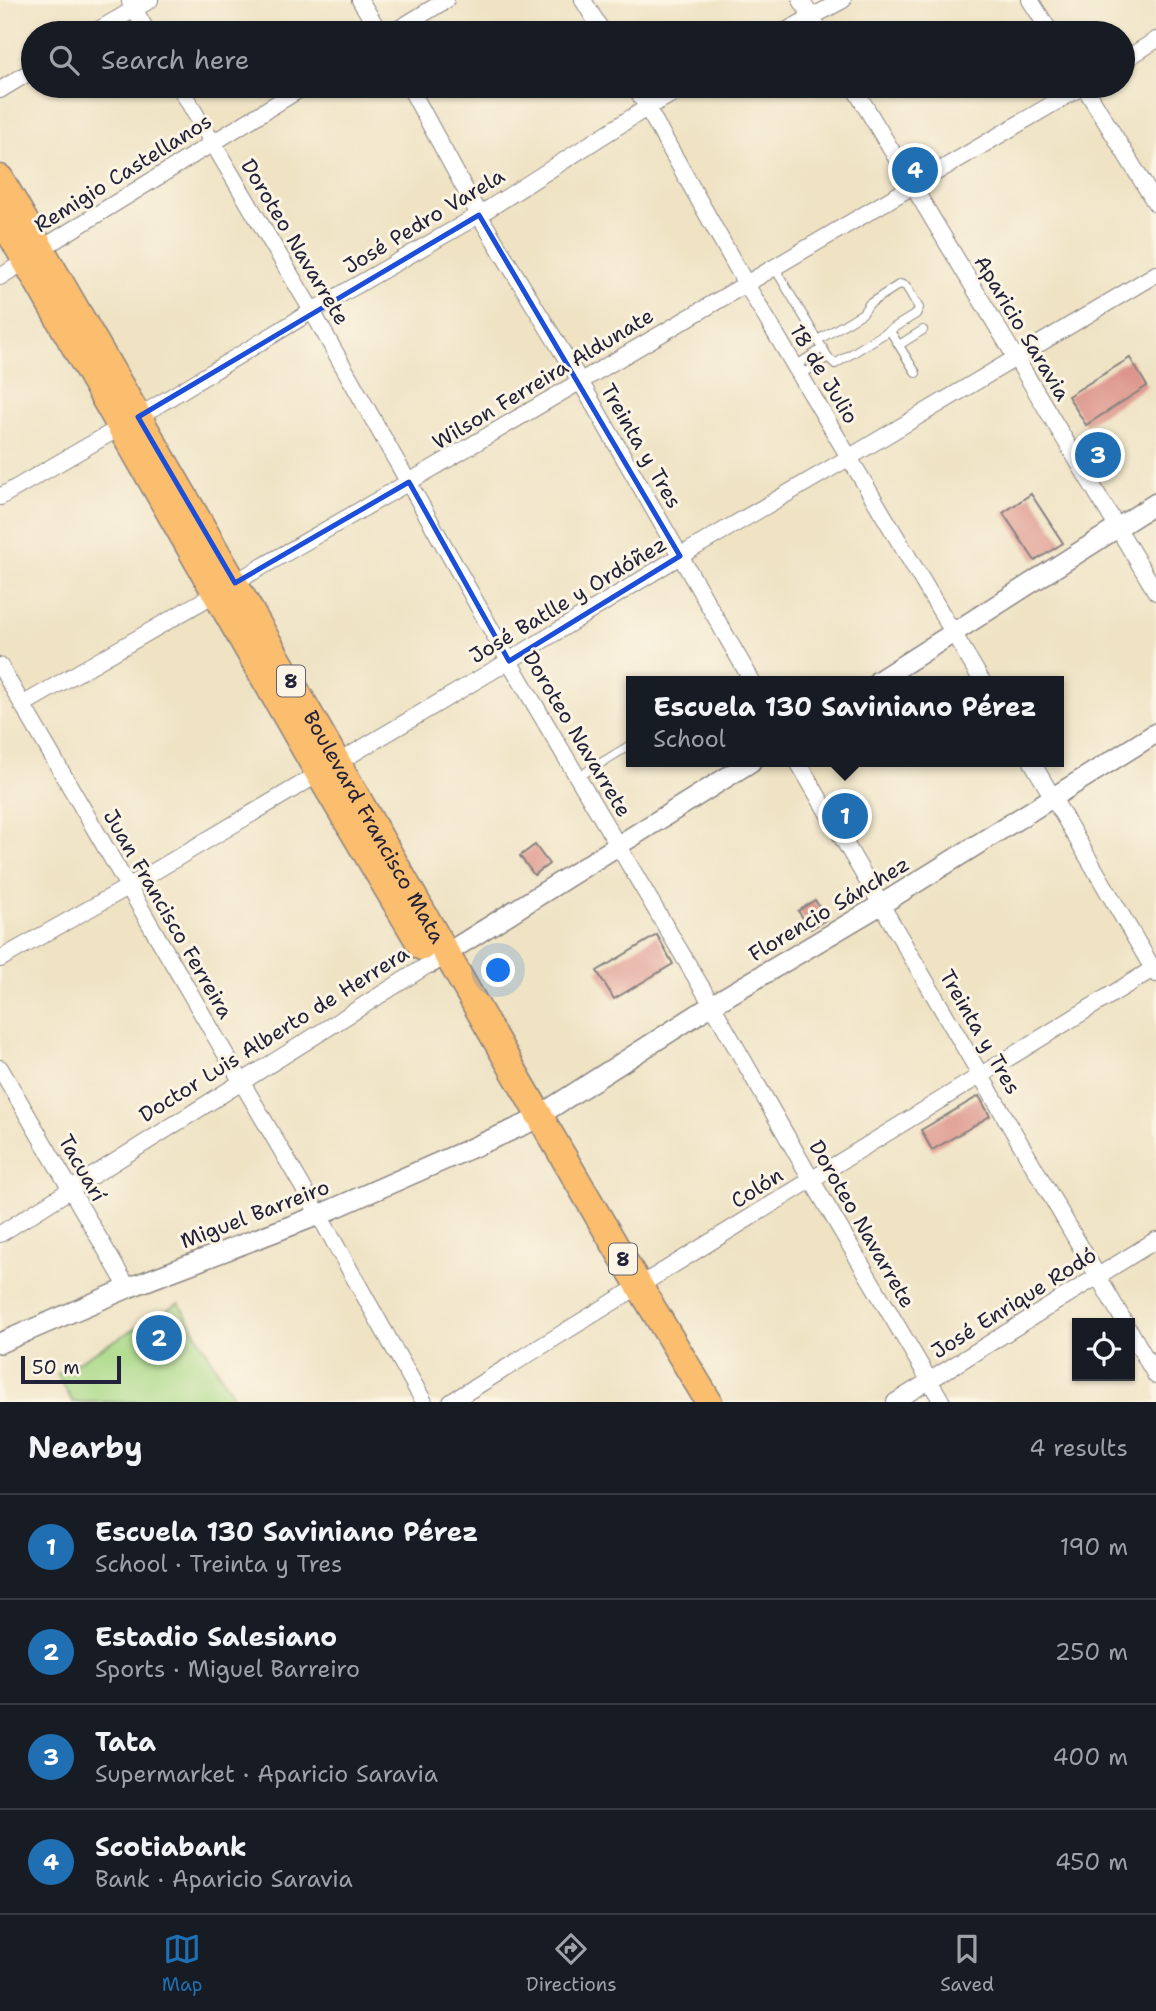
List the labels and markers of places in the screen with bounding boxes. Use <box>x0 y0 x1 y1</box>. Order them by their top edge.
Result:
pin: 4 <box>892 144 938 196</box>
pin: 3 <box>1075 429 1121 481</box>
pin: 1 <box>822 790 868 842</box>
pin: 2 <box>136 1312 182 1364</box>

